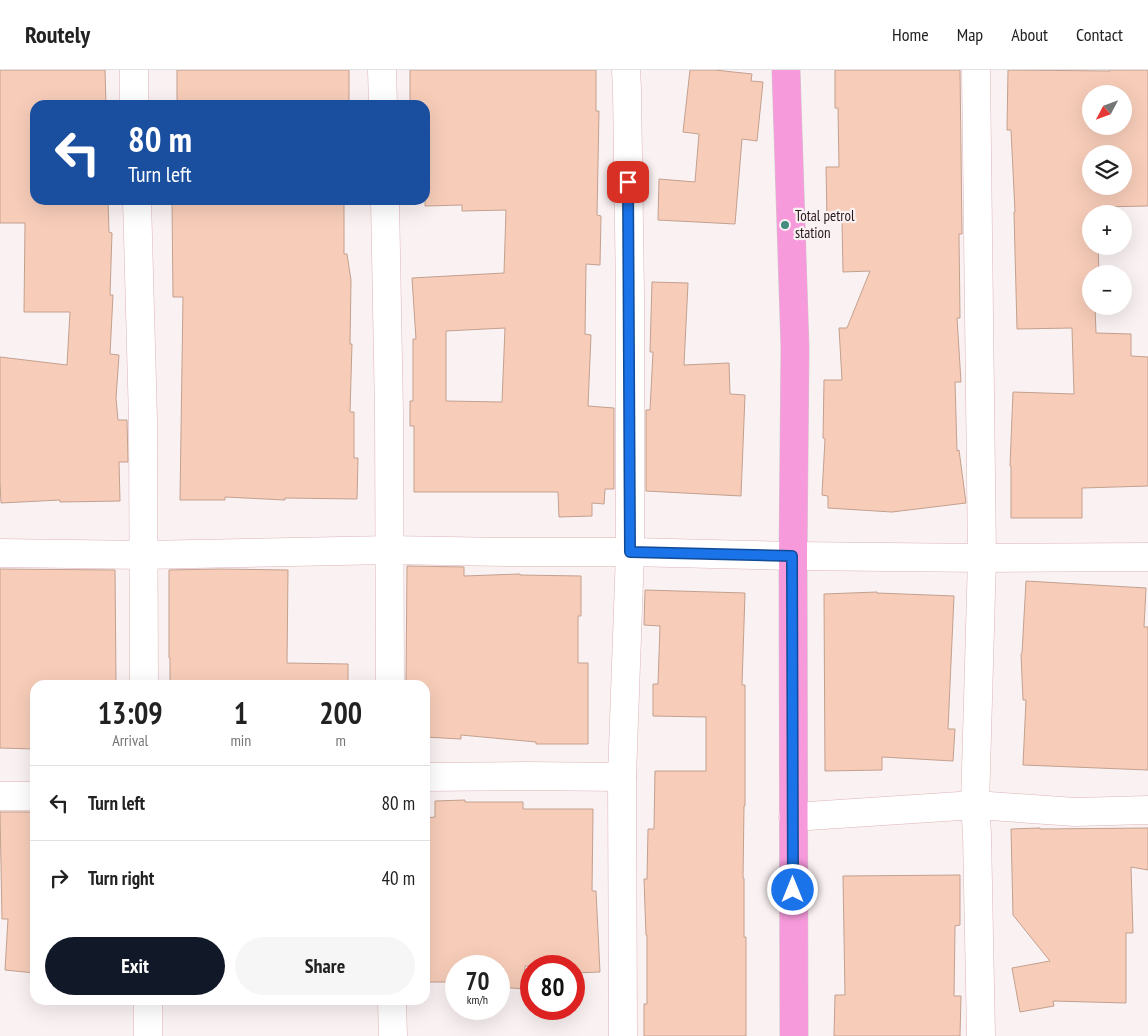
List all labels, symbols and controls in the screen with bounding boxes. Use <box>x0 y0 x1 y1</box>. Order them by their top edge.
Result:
text: Routely <box>25 19 90 50</box>
text: Home <box>892 23 929 46</box>
text: Map <box>957 23 983 46</box>
text: About <box>1011 23 1048 46</box>
text: Contact <box>1076 23 1123 46</box>
north arrow <box>1082 85 1132 135</box>
map controls <box>1082 85 1132 315</box>
text: 80 m <box>128 116 192 162</box>
icon: left <box>45 120 110 185</box>
button: layers <box>1082 145 1132 195</box>
text: Turn left <box>128 160 192 188</box>
pin <box>607 161 649 203</box>
icon: arrive <box>614 168 642 196</box>
button: + <box>1082 205 1132 255</box>
place label: Total petrol station <box>795 206 855 242</box>
marker: Total petrol station <box>779 219 791 231</box>
button: − <box>1082 265 1132 315</box>
text: 13:09 <box>98 693 163 732</box>
text: 1 <box>234 693 248 732</box>
text: 200 <box>319 693 362 732</box>
text: Arrival <box>112 730 148 750</box>
text: min <box>230 730 251 750</box>
text: m <box>335 730 346 750</box>
icon: left <box>45 789 73 817</box>
text: Turn left <box>88 791 145 815</box>
text: 80 m <box>382 791 415 815</box>
position arrow <box>766 863 818 915</box>
icon: right <box>45 864 73 892</box>
text: Turn right <box>88 866 154 890</box>
text: 40 m <box>382 866 415 890</box>
button: Exit <box>45 937 225 995</box>
button: Share <box>235 937 415 995</box>
speed limit sign: 80 <box>520 955 585 1020</box>
text: 70 <box>466 965 489 997</box>
text: km/h <box>467 992 488 1007</box>

